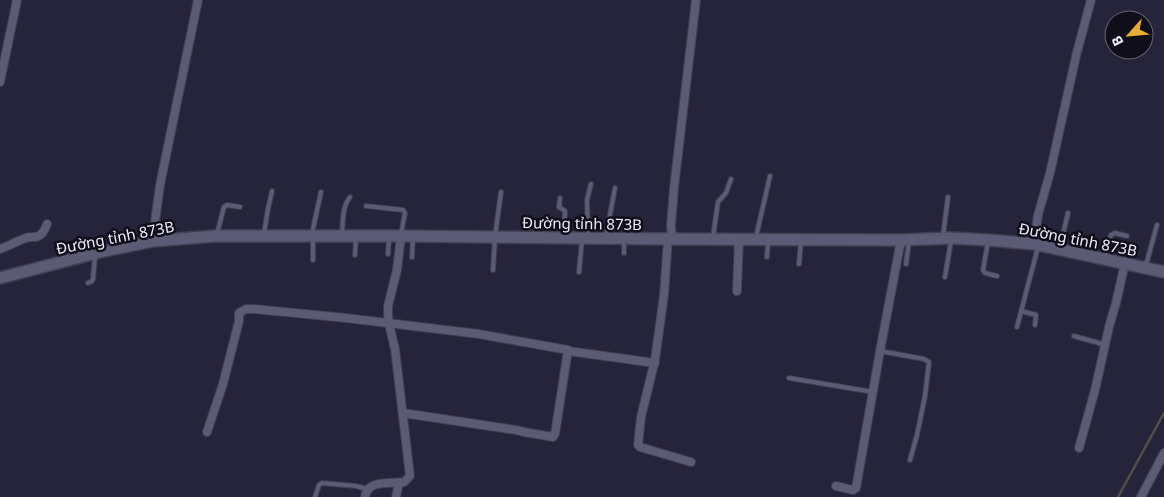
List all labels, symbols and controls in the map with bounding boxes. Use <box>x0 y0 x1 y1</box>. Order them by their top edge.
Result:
north arrow <box>1104 10 1154 60</box>
text: B <box>1106 33 1128 50</box>
street label: Đường tỉnh 873B <box>522 212 642 234</box>
street label: Đường tỉnh 873B <box>54 216 176 258</box>
street label: Đường tỉnh 873B <box>1017 218 1139 260</box>

